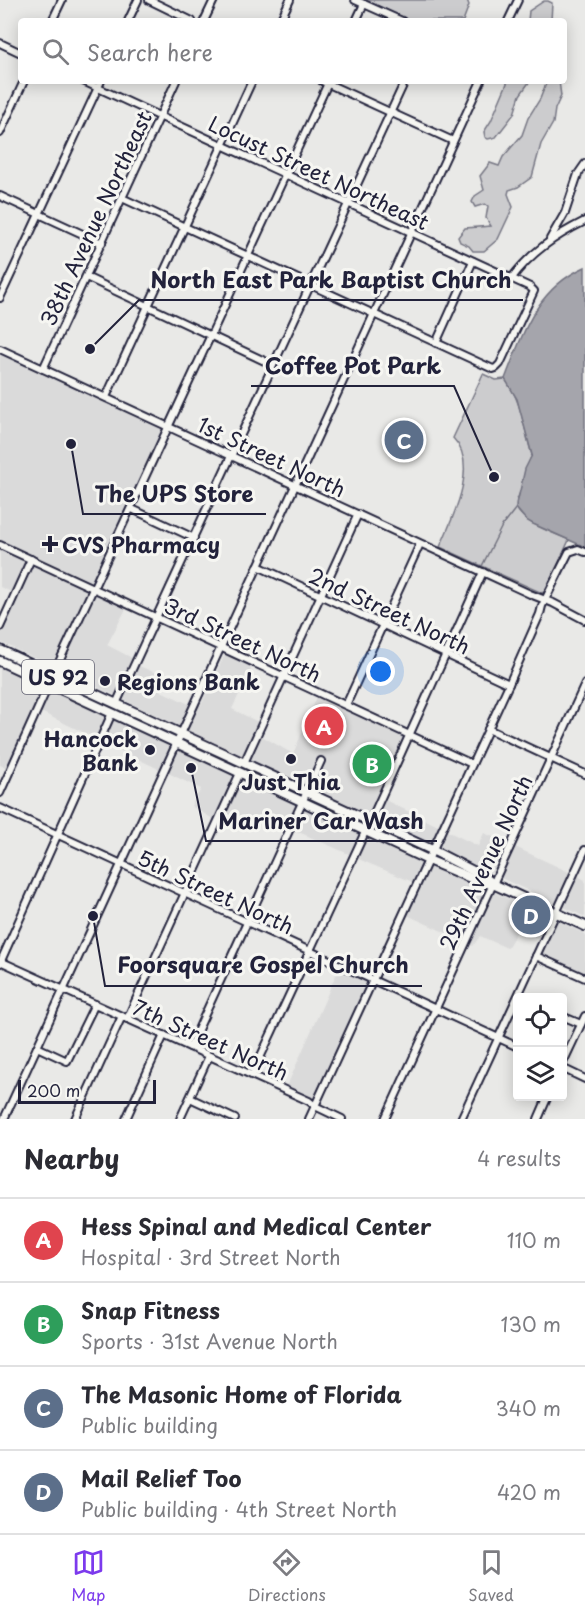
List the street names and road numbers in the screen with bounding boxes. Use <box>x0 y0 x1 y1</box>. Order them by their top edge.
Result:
street label: 38th Avenue Northeast <box>31 105 159 331</box>
street label: Locust Street Northeast <box>203 107 435 237</box>
street label: 1st Street North <box>193 408 351 504</box>
street label: 2nd Street North <box>304 559 476 661</box>
street label: 3rd Street North <box>159 589 327 689</box>
road number: US 92 <box>22 660 94 694</box>
street label: 29th Avenue North <box>430 769 540 955</box>
street label: 5th Street North <box>133 841 299 941</box>
street label: 7th Street North <box>128 990 294 1088</box>

